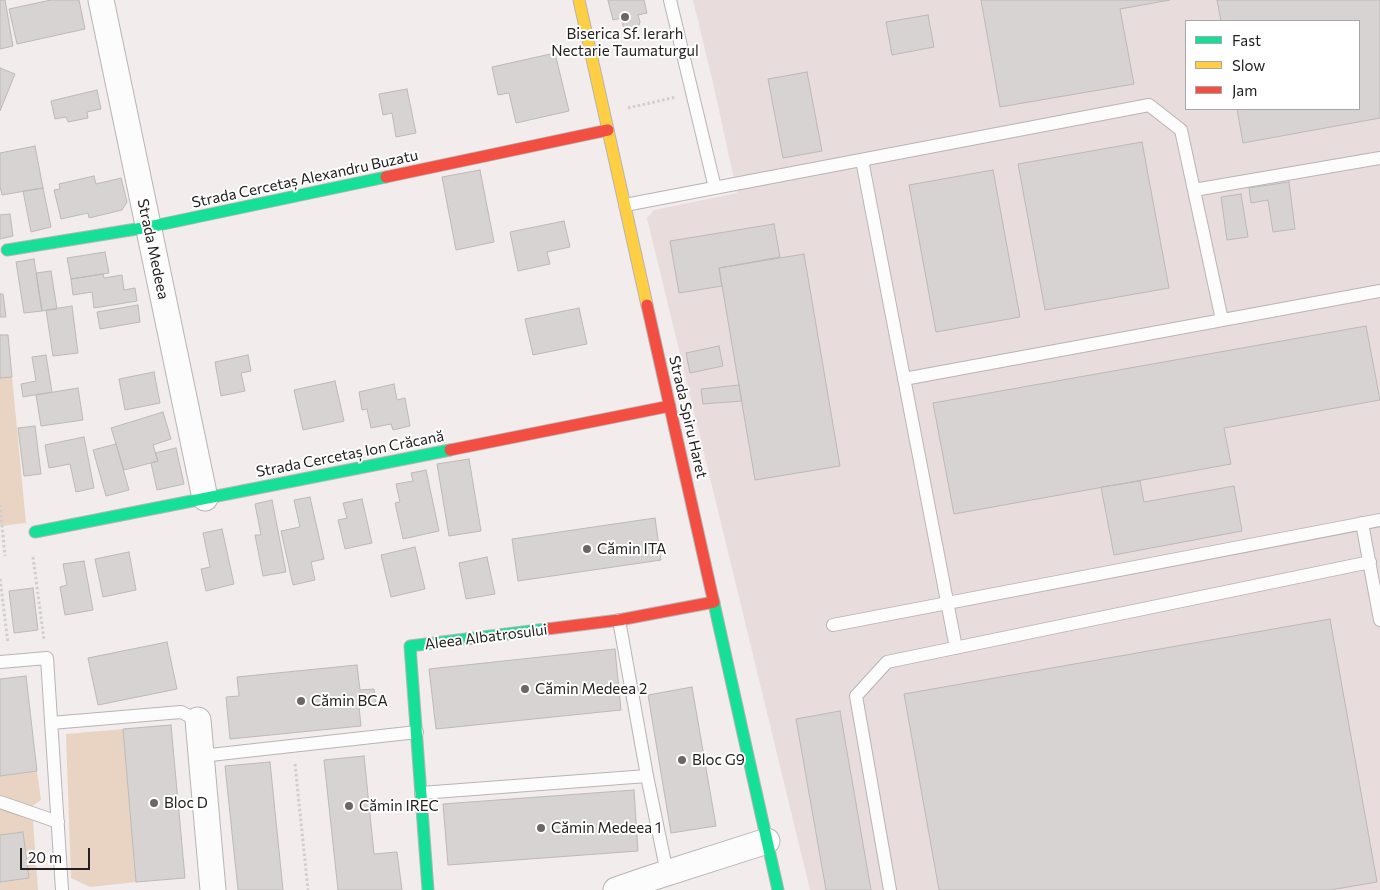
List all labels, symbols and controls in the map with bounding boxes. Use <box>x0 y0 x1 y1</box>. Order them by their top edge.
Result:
marker: Biserica Sf. Ierarh Nectarie Taumaturgul <box>619 11 631 23</box>
legend <box>1185 20 1360 110</box>
place label: Biserica Sf. Ierarh Nectarie Taumaturgul <box>551 25 699 60</box>
text: Fast <box>1232 31 1261 49</box>
text: Slow <box>1232 56 1265 74</box>
text: Jam <box>1232 81 1257 99</box>
street label: Strada Cercetaș Alexandru Buzatu <box>190 146 420 212</box>
street label: Strada Medeea <box>134 197 172 301</box>
street label: Strada Spiru Haret <box>665 354 711 480</box>
street label: Strada Cercetaș Ion Crăcană <box>255 427 445 481</box>
place label: Cămin ITA <box>597 540 666 558</box>
marker: Cămin ITA <box>581 543 593 555</box>
street label: Aleea Albatrosului <box>424 621 548 653</box>
place label: Cămin Medeea 2 <box>535 680 647 698</box>
marker: Cămin Medeea 2 <box>519 683 531 695</box>
place label: Cămin BCA <box>311 692 388 710</box>
marker: Cămin BCA <box>295 695 307 707</box>
place label: Bloc G9 <box>692 751 745 769</box>
marker: Bloc G9 <box>676 754 688 766</box>
place label: Bloc D <box>164 794 208 812</box>
marker: Bloc D <box>148 797 160 809</box>
place label: Cămin IREC <box>359 797 439 815</box>
marker: Cămin IREC <box>343 800 355 812</box>
place label: Cămin Medeea 1 <box>551 819 661 837</box>
marker: Cămin Medeea 1 <box>535 822 547 834</box>
scale bar <box>22 838 92 870</box>
text: 20 m <box>28 848 62 866</box>

